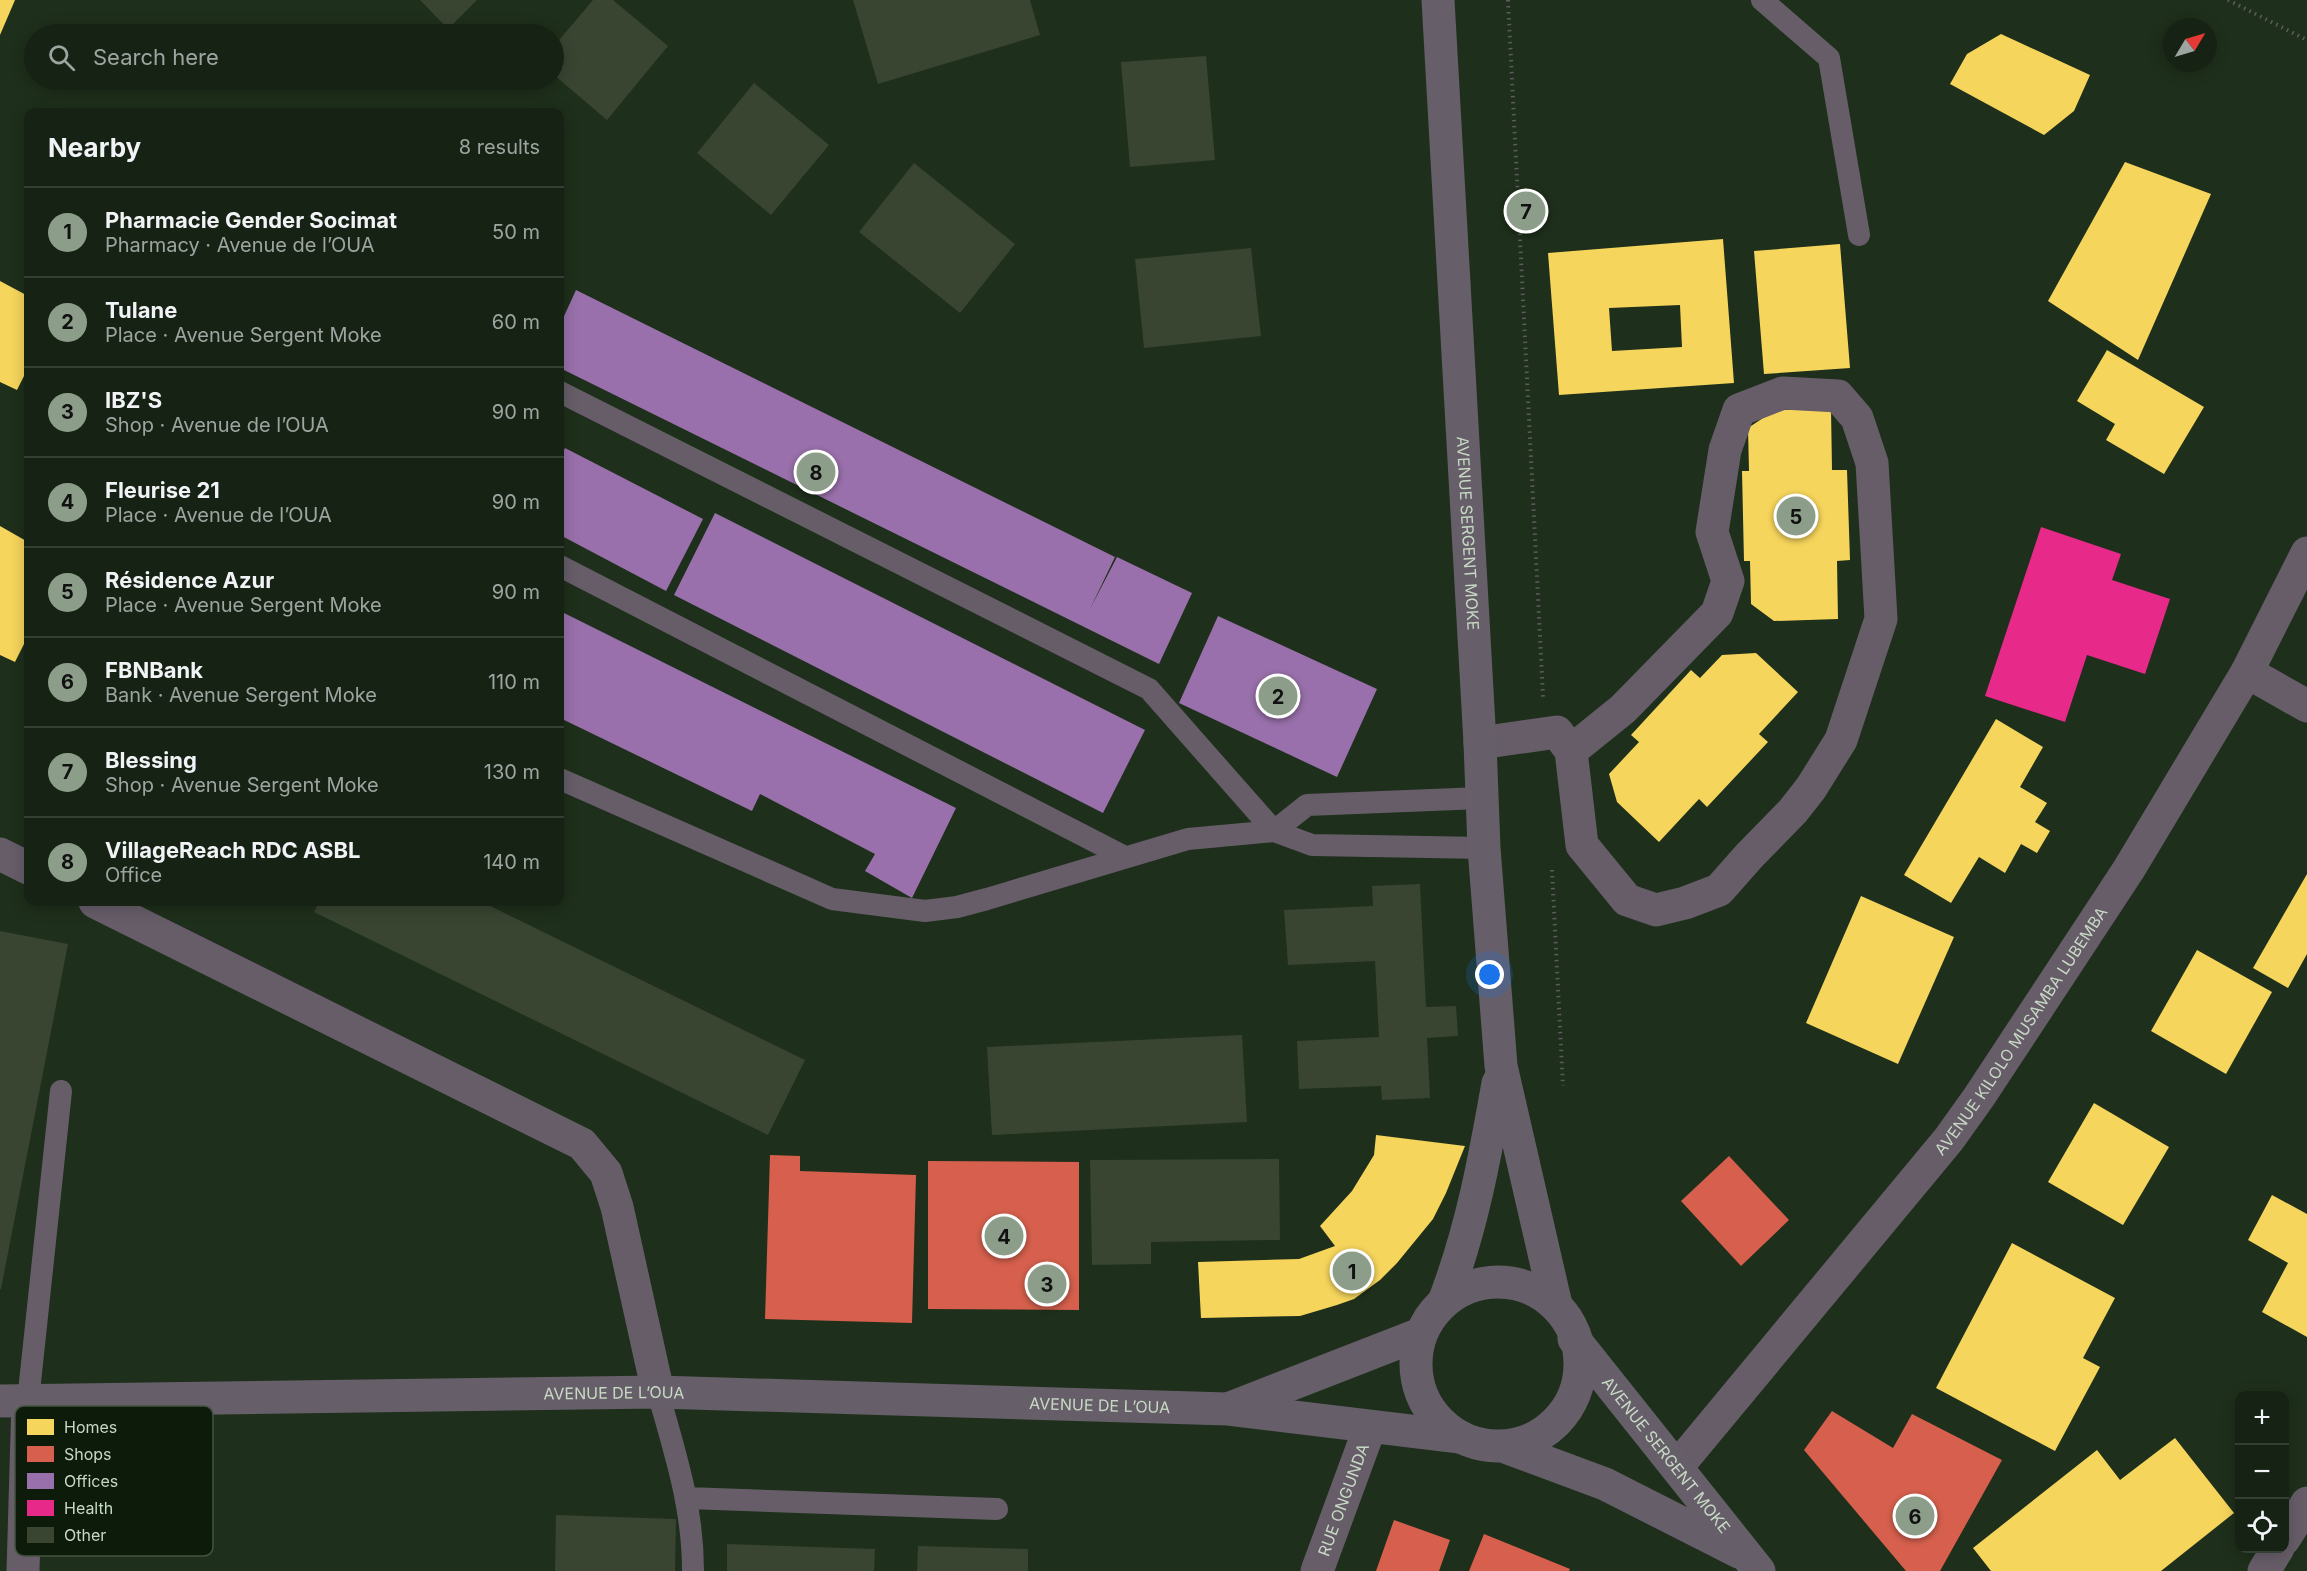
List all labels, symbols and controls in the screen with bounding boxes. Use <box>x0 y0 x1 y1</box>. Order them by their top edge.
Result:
north arrow <box>2163 18 2217 72</box>
search box <box>24 24 564 90</box>
icon: search <box>45 41 78 74</box>
text: Search here <box>93 44 219 70</box>
text: Nearby <box>48 132 141 163</box>
text: 8 results <box>459 135 540 159</box>
pin: 7 <box>1506 188 1546 234</box>
text: Pharmacie Gender Socimat <box>105 207 397 233</box>
text: 1 <box>63 220 72 244</box>
text: 50 m <box>492 220 540 244</box>
text: Pharmacy · Avenue de l’OUA <box>105 233 375 257</box>
text: Tulane <box>105 297 177 323</box>
text: 2 <box>61 310 74 334</box>
text: 60 m <box>492 310 540 334</box>
text: Place · Avenue Sergent Moke <box>105 323 382 347</box>
text: IBZ'S <box>105 387 162 413</box>
text: 3 <box>61 400 74 424</box>
text: 90 m <box>492 400 540 424</box>
text: Shop · Avenue de l’OUA <box>105 413 329 437</box>
street label: AVENUE SERGENT MOKE <box>1453 436 1484 631</box>
pin: 8 <box>796 450 836 494</box>
text: Fleurise 21 <box>105 477 220 503</box>
text: 4 <box>61 490 74 514</box>
text: 90 m <box>492 490 540 514</box>
pin: 5 <box>1776 494 1816 538</box>
text: Place · Avenue de l’OUA <box>105 503 332 527</box>
text: Résidence Azur <box>105 567 274 593</box>
text: 5 <box>61 580 74 604</box>
text: 90 m <box>492 580 540 604</box>
text: Place · Avenue Sergent Moke <box>105 593 382 617</box>
text: FBNBank <box>105 657 203 683</box>
text: 6 <box>61 670 74 694</box>
text: 110 m <box>488 670 540 694</box>
pin: 2 <box>1258 674 1298 718</box>
text: Bank · Avenue Sergent Moke <box>105 683 377 707</box>
text: Blessing <box>105 747 197 773</box>
text: 7 <box>62 760 73 784</box>
text: 130 m <box>484 760 540 784</box>
text: Shop · Avenue Sergent Moke <box>105 773 379 797</box>
text: VillageReach RDC ASBL <box>105 837 361 863</box>
text: 8 <box>61 850 74 874</box>
text: 140 m <box>483 850 540 874</box>
text: Office <box>105 863 162 887</box>
street label: AVENUE KILOLO MUSAMBA LUBEMBA <box>1930 903 2111 1159</box>
your location <box>1475 960 1504 989</box>
pin: 4 <box>984 1214 1024 1258</box>
pin: 1 <box>1332 1248 1372 1294</box>
pin: 3 <box>1028 1262 1066 1306</box>
street label: AVENUE SERGENT MOKE <box>1598 1372 1735 1537</box>
street label: AVENUE DE L’OUA <box>543 1382 685 1404</box>
map controls <box>2235 1391 2289 1553</box>
button: + <box>2235 1391 2289 1445</box>
street label: AVENUE DE L’OUA <box>1029 1393 1170 1417</box>
legend <box>15 1406 213 1556</box>
text: Homes <box>64 1417 117 1437</box>
street label: RUE ONGUNDA <box>1313 1441 1373 1559</box>
text: Shops <box>64 1444 112 1464</box>
button: − <box>2235 1445 2289 1499</box>
text: Offices <box>64 1471 118 1491</box>
pin: 6 <box>1896 1494 1934 1538</box>
text: Health <box>64 1498 113 1518</box>
button: locate <box>2235 1499 2289 1553</box>
text: Other <box>64 1525 106 1545</box>

